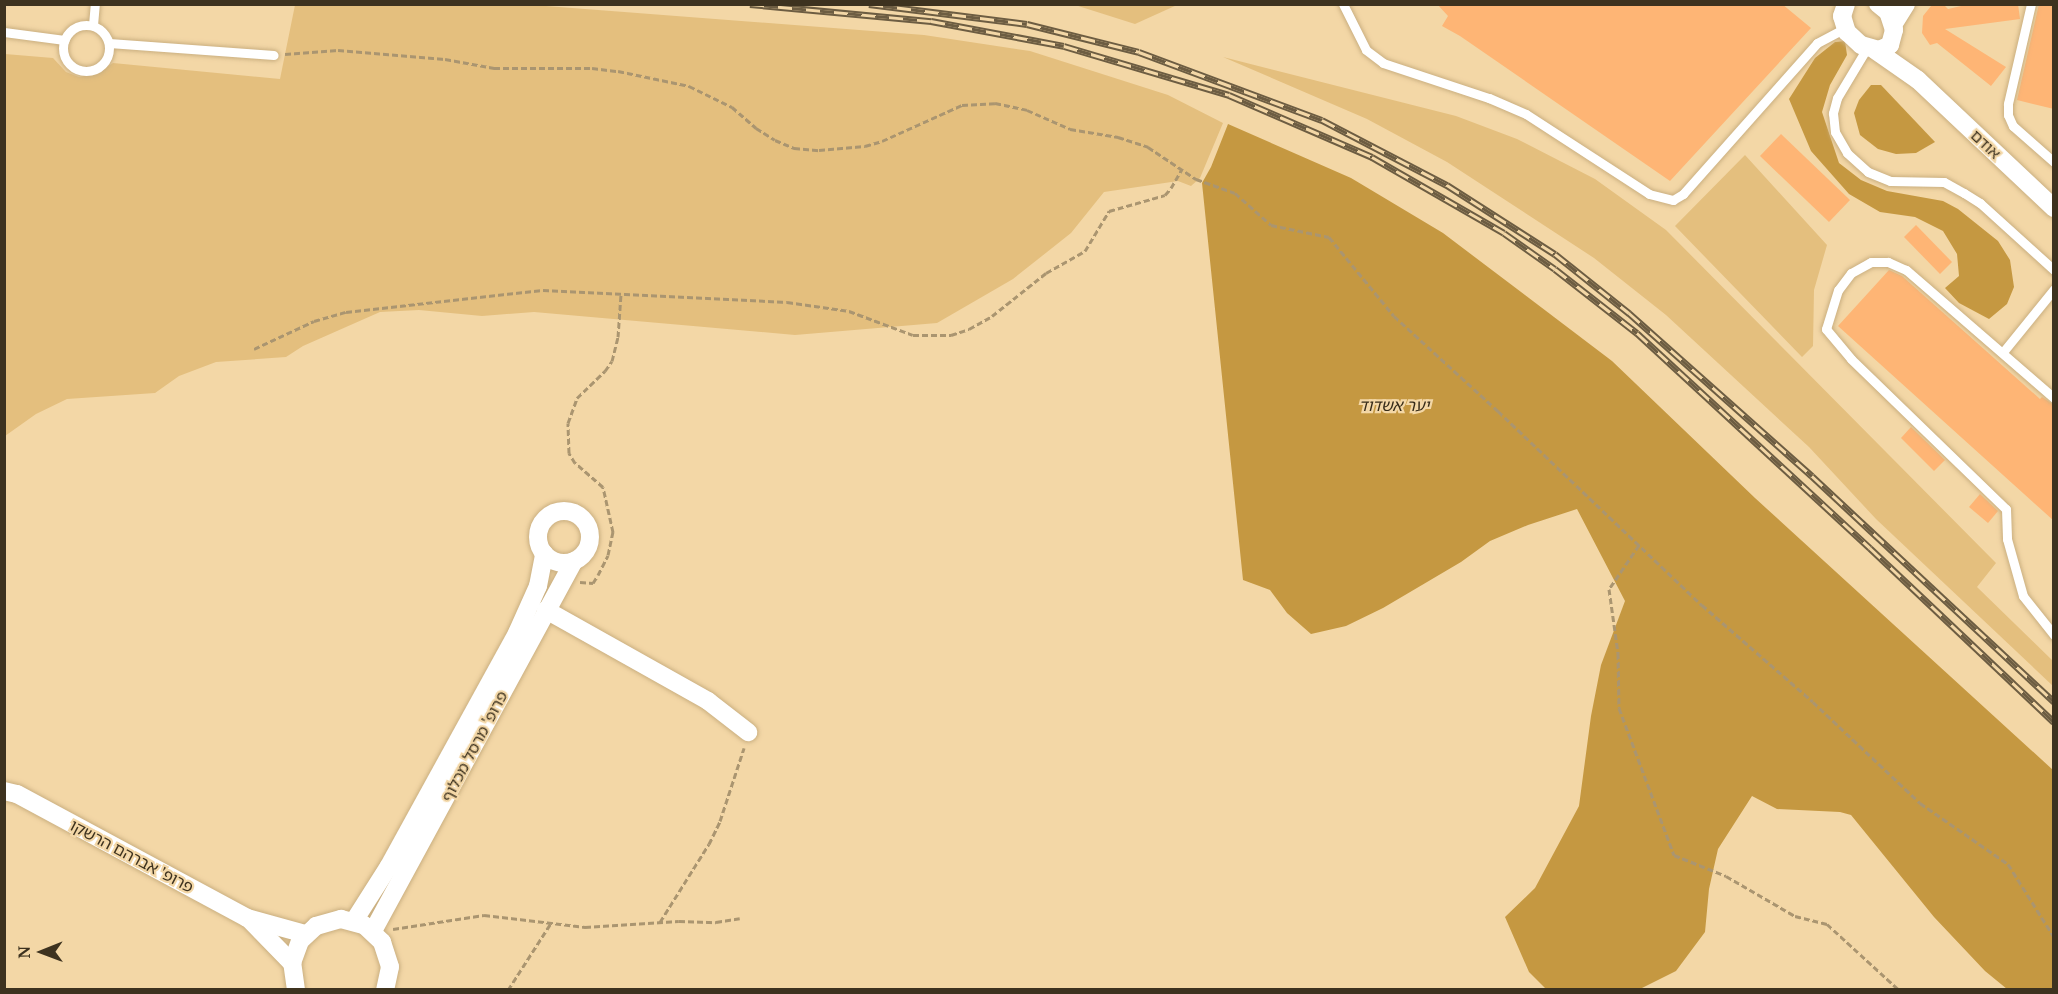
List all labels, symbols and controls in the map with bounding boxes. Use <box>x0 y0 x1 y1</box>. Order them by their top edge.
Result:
street label: אודם <box>1967 125 2005 163</box>
park label: יער אשדוד <box>1359 395 1429 415</box>
street label: פרופ' מרסל מכלוף <box>437 687 511 805</box>
street label: פרופ' אברהם הרשקו <box>67 815 197 897</box>
north arrow <box>12 922 72 982</box>
text: N <box>13 946 35 959</box>

